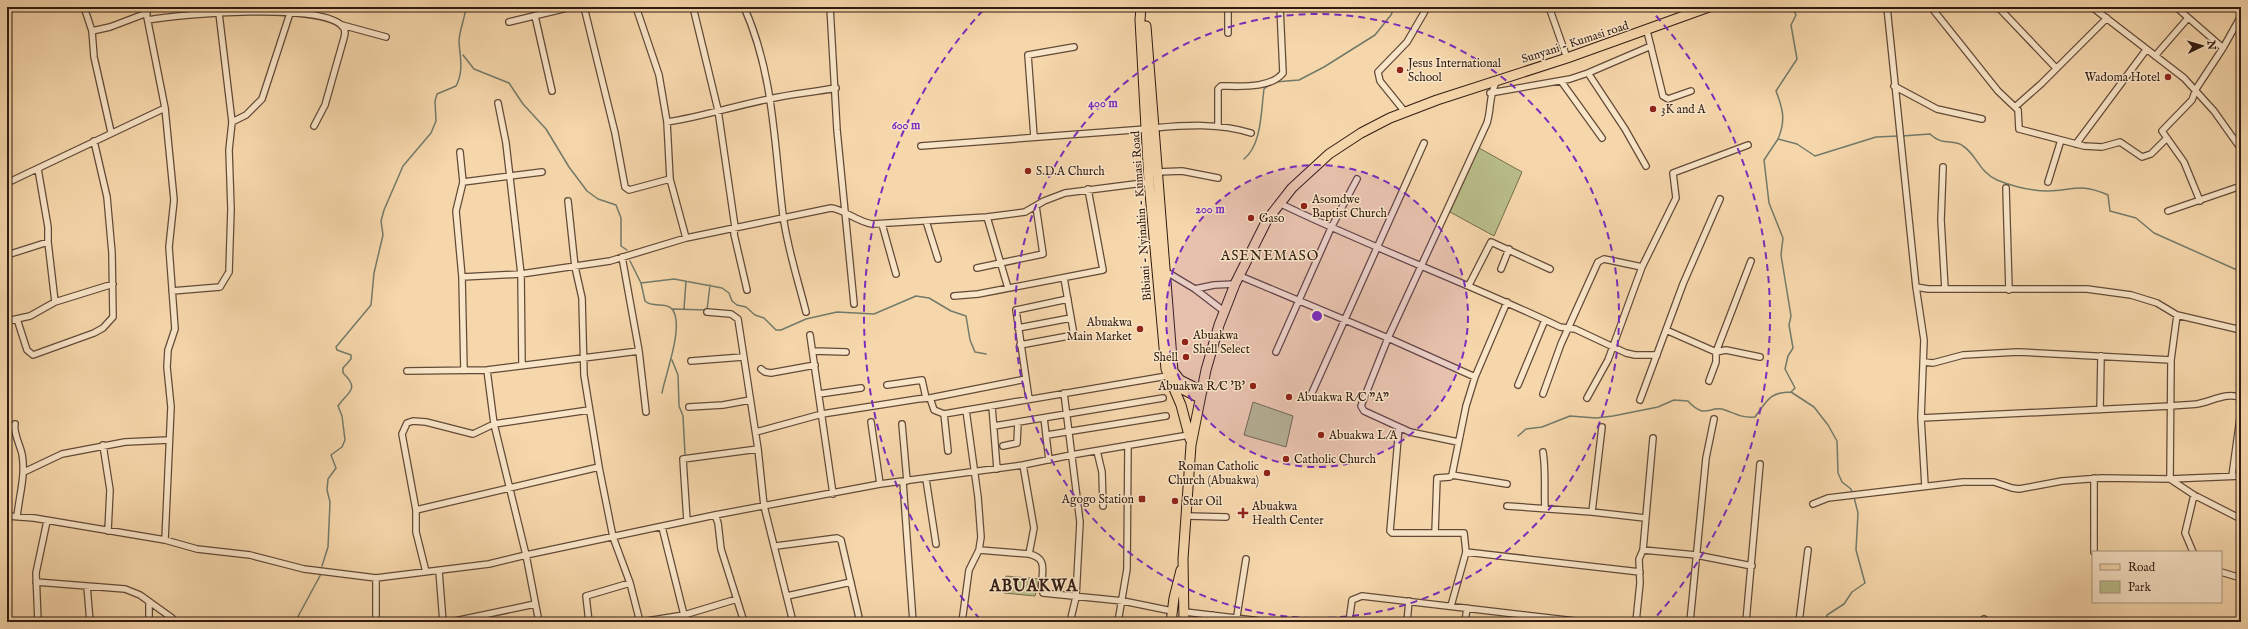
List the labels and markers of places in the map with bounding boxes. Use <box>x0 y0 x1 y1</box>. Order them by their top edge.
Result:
place label: Jesus International School <box>1406 56 1502 85</box>
marker: Jesus International School <box>1395 65 1405 75</box>
place label: Wadoma Hotel <box>2085 70 2161 85</box>
marker: Wadoma Hotel <box>2163 72 2173 82</box>
place label: 3K and A <box>1661 102 1706 117</box>
marker: 3K and A <box>1648 104 1658 114</box>
place label: S.D.A Church <box>1036 164 1105 179</box>
marker: S.D.A Church <box>1023 166 1033 176</box>
place label: Asomdwe Baptist Church <box>1311 192 1388 222</box>
marker: Asomdwe Baptist Church <box>1299 201 1309 211</box>
place label: Gaso <box>1259 211 1285 226</box>
marker: Gaso <box>1246 213 1256 223</box>
centre of rings <box>1310 309 1324 323</box>
place label: Abuakwa Main Market <box>1067 315 1133 344</box>
marker: Abuakwa Main Market <box>1135 324 1145 334</box>
place label: Abuakwa Shell Select <box>1192 328 1250 357</box>
marker: Abuakwa Shell Select <box>1180 337 1190 347</box>
place label: Shell <box>1153 350 1179 365</box>
marker: Shell <box>1181 352 1191 362</box>
place label: Abuakwa R/C 'B' <box>1157 379 1245 394</box>
marker: Abuakwa R/C 'B' <box>1248 381 1258 391</box>
place label: Abuakwa R/C "A" <box>1296 390 1389 405</box>
marker: Abuakwa R/C "A" <box>1284 392 1294 402</box>
place label: Abuakwa L/A <box>1328 428 1399 443</box>
marker: Abuakwa L/A <box>1316 430 1326 440</box>
place label: Catholic Church <box>1294 452 1377 467</box>
marker: Catholic Church <box>1281 454 1291 464</box>
place label: Roman Catholic Church (Abuakwa) <box>1168 459 1259 488</box>
marker: Roman Catholic Church (Abuakwa) <box>1262 468 1272 478</box>
place label: Agogo Station <box>1061 492 1135 507</box>
marker: Agogo Station <box>1137 494 1147 504</box>
place label: Star Oil <box>1183 494 1223 509</box>
marker: Star Oil <box>1170 496 1180 506</box>
place label: Abuakwa Health Center <box>1251 499 1324 528</box>
marker: Abuakwa Health Center <box>1237 507 1249 519</box>

